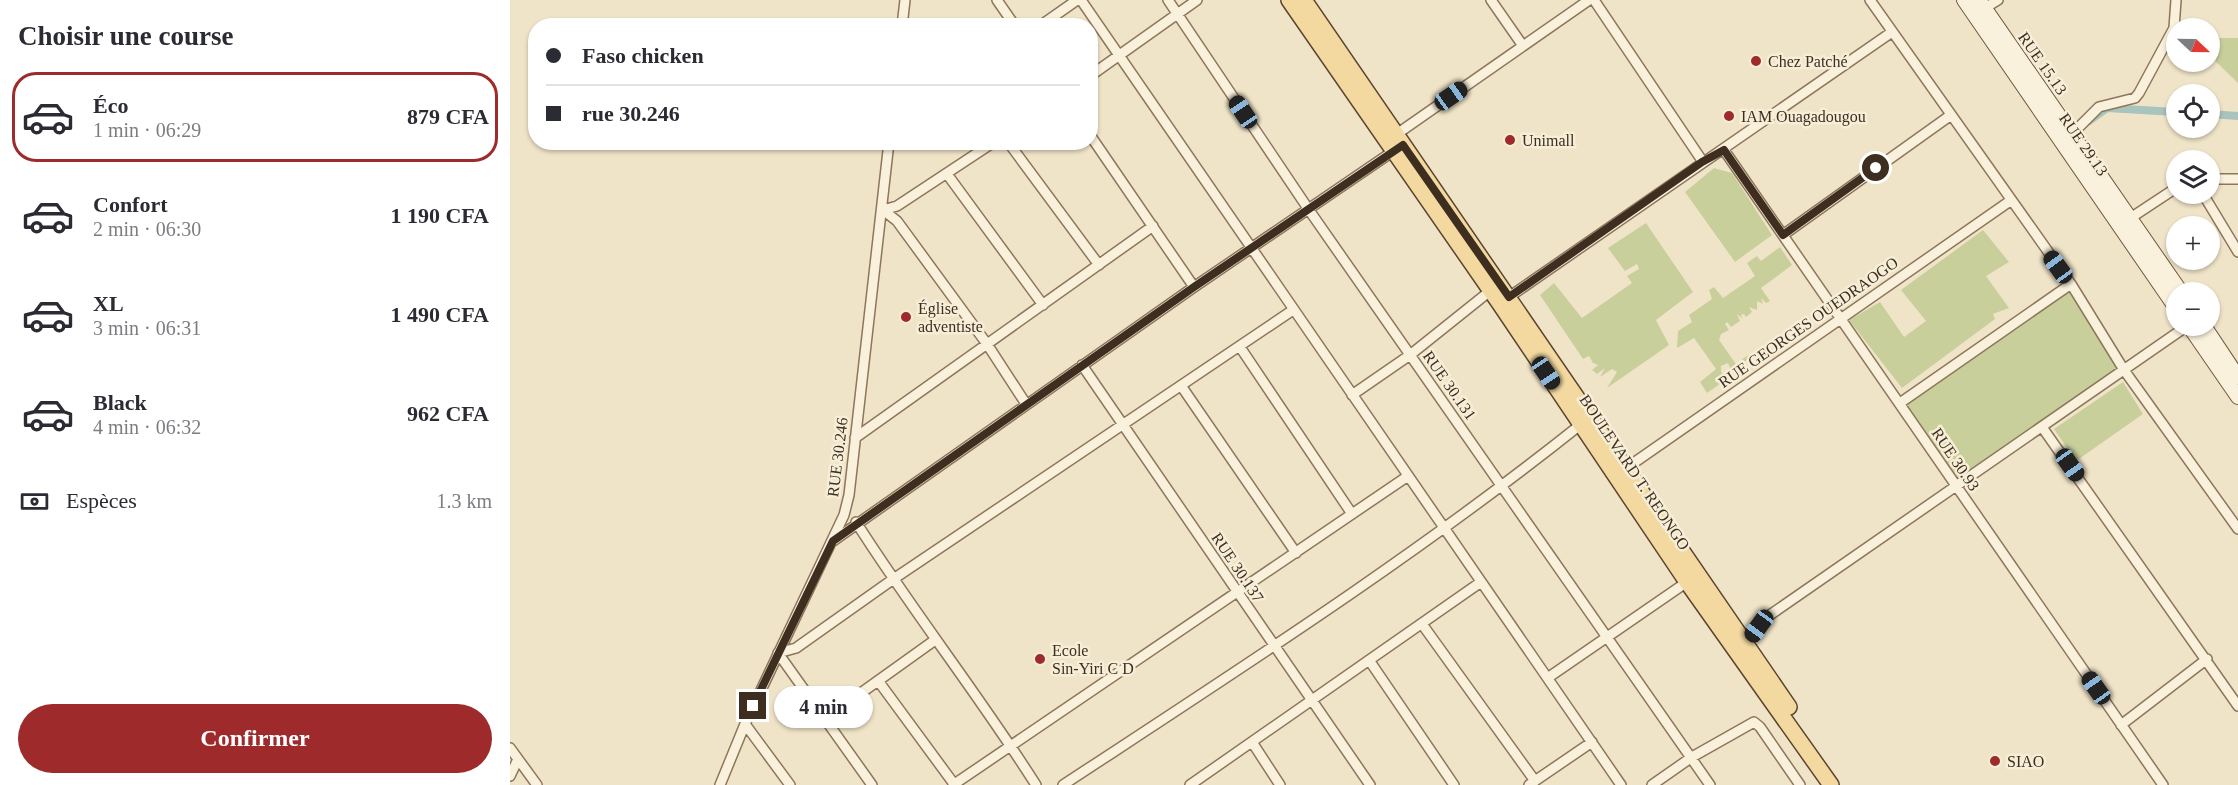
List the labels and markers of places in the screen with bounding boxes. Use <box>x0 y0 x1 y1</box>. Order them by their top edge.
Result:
place label: Chez Patché <box>1768 53 1848 70</box>
marker: Chez Patché <box>1749 54 1763 68</box>
place label: IAM Ouagadougou <box>1741 108 1866 126</box>
marker: IAM Ouagadougou <box>1722 109 1736 123</box>
place label: Unimall <box>1522 132 1575 149</box>
marker: Unimall <box>1503 133 1517 147</box>
place label: Église adventiste <box>918 299 983 335</box>
marker: Église adventiste <box>899 310 913 324</box>
place label: Ecole Sin-Yiri C D <box>1052 642 1134 677</box>
marker: Ecole Sin-Yiri C D <box>1033 652 1047 666</box>
place label: SIAO <box>2007 753 2044 770</box>
marker: SIAO <box>1988 754 2002 768</box>

